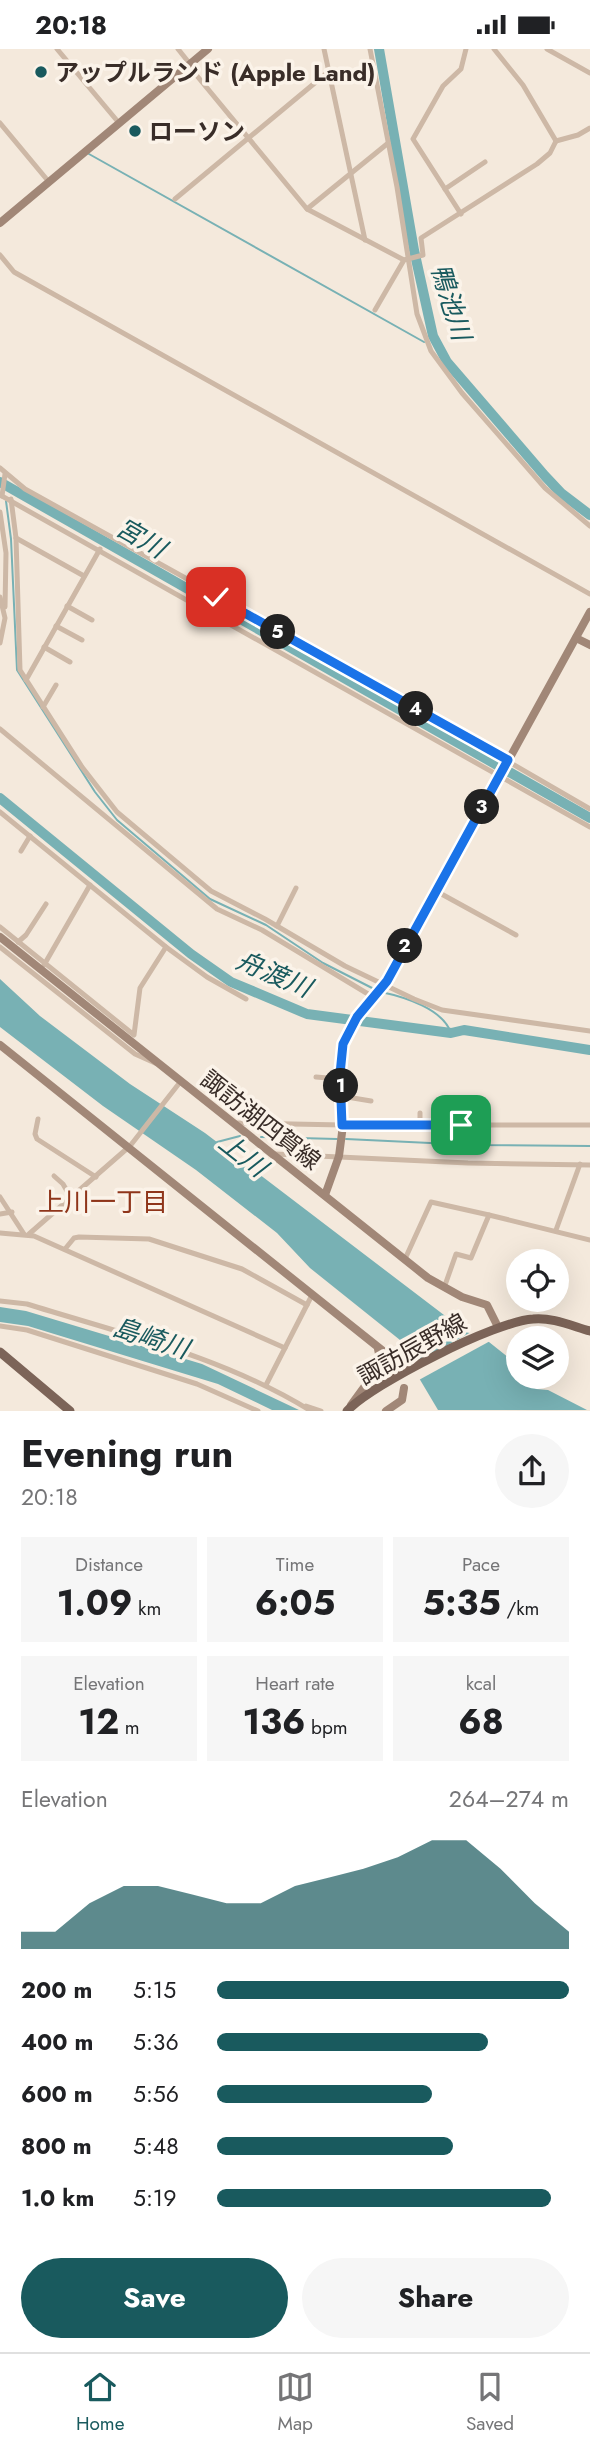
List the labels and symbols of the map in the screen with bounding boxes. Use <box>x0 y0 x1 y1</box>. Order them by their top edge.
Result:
place label: アップルランド (Apple Land) <box>55 55 375 90</box>
marker: アップルランド (Apple Land) <box>33 64 49 80</box>
place label: ローソン <box>149 114 245 149</box>
marker: ローソン <box>127 123 143 139</box>
water label: 鴨池川 <box>421 259 481 348</box>
water label: 宮川 <box>109 509 176 569</box>
pin <box>186 567 246 627</box>
pin: 5 <box>260 615 296 649</box>
pin: 4 <box>398 691 434 727</box>
pin: 3 <box>464 789 500 825</box>
pin: 2 <box>388 929 422 963</box>
water label: 舟渡川 <box>231 941 320 1008</box>
street label: 諏訪湖四賀線 <box>193 1062 329 1178</box>
pin: 1 <box>324 1069 358 1103</box>
pin <box>431 1095 491 1155</box>
water label: 上川 <box>211 1124 278 1188</box>
district label: 上川一丁目 <box>38 1183 168 1221</box>
street label: 諏訪辰野線 <box>351 1305 473 1393</box>
water label: 島崎川 <box>108 1308 197 1369</box>

